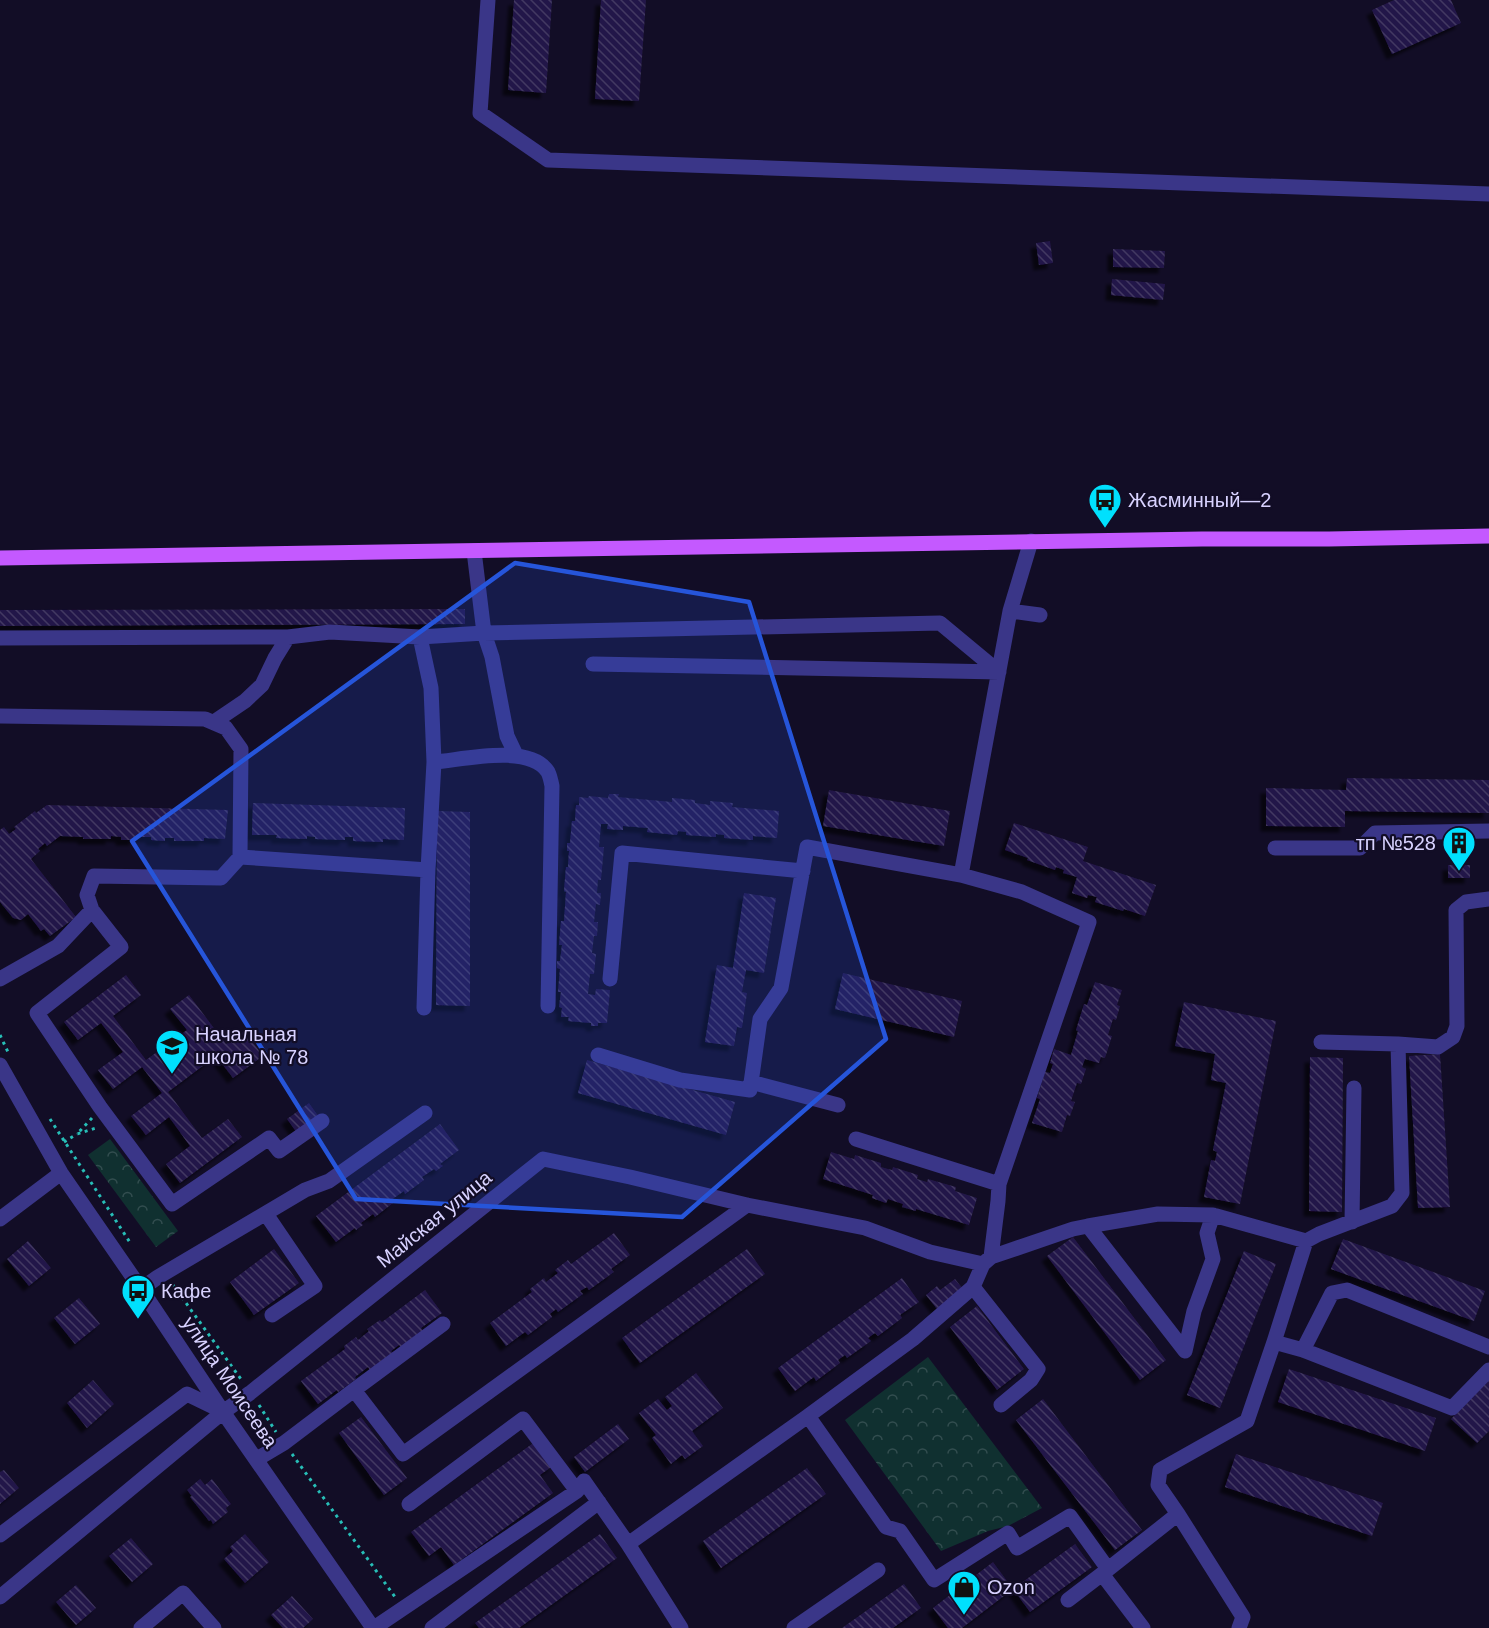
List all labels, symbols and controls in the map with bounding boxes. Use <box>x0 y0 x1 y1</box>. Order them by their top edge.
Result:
bus stop icon: Жасминный—2 <box>1087 482 1123 529</box>
place label: Жасминный—2 <box>1128 489 1272 511</box>
building icon: тп №528 <box>1441 825 1477 872</box>
place label: тп №528 <box>1356 832 1436 854</box>
place label: Начальная школа № 78 <box>195 1023 308 1068</box>
school or university icon: Начальная школа № 78 <box>154 1028 190 1075</box>
street label: Майская улица <box>372 1166 496 1272</box>
bus stop icon: Кафе <box>120 1273 156 1320</box>
place label: Кафе <box>161 1280 211 1302</box>
street label: улица Моисеева <box>178 1312 283 1452</box>
shop icon: Ozon <box>946 1569 982 1616</box>
place label: Ozon <box>987 1576 1035 1598</box>

